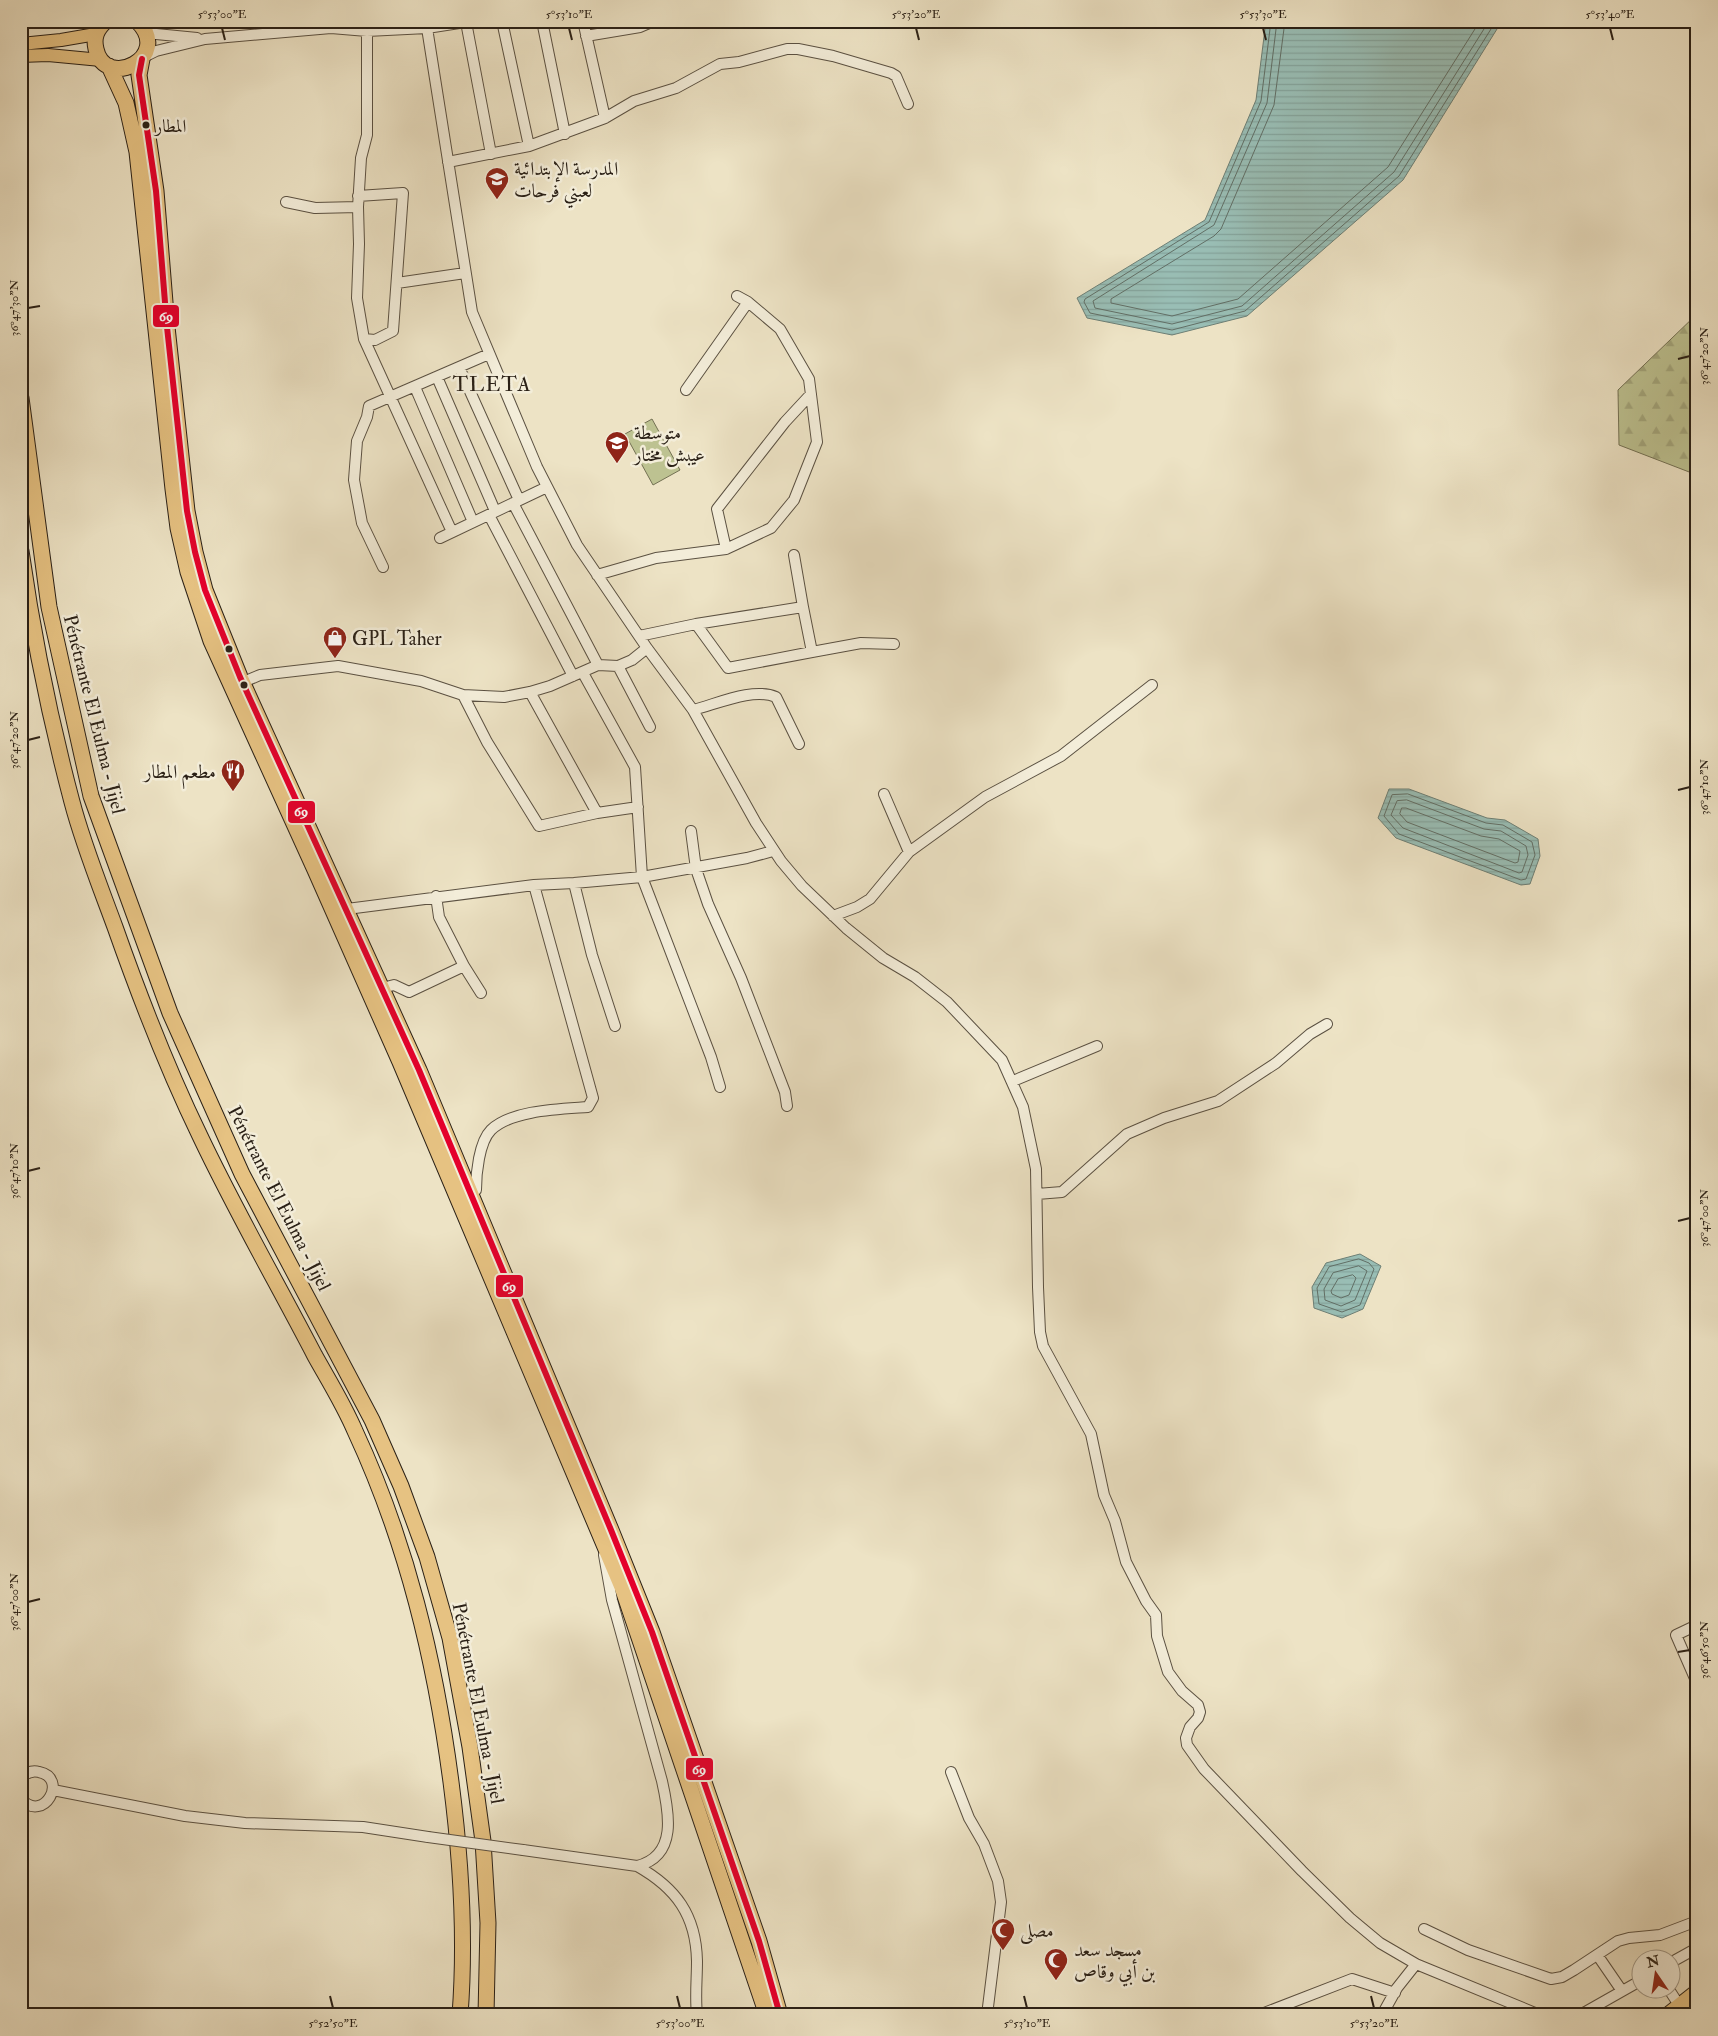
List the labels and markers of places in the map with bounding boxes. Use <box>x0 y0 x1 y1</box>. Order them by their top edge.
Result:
place label: المطار <box>153 115 187 138</box>
marker: المطار <box>141 120 151 130</box>
place label: المدرسة الإبتدائية لعبني فرحات <box>514 157 618 209</box>
school or university icon: المدرسة الإبتدائية لعبني فرحات <box>484 166 510 200</box>
place label: متوسطة عيبش مختار <box>632 421 705 467</box>
school or university icon: متوسطة عيبش مختار <box>604 430 630 464</box>
shop icon: GPL Taher <box>322 625 348 659</box>
place label: GPL Taher <box>352 627 442 651</box>
unlabelled marker <box>224 644 234 654</box>
unlabelled marker <box>239 680 249 690</box>
restaurant icon: مطعم المطار <box>220 758 246 792</box>
place label: مطعم المطار <box>142 760 216 790</box>
mosque icon: مصلى <box>990 1917 1016 1951</box>
place label: مصلى <box>1020 1919 1054 1945</box>
place label: مسجد سعد بن أبي وقاص <box>1074 1938 1156 1987</box>
mosque icon: مسجد سعد بن أبي وقاص <box>1043 1947 1069 1981</box>

